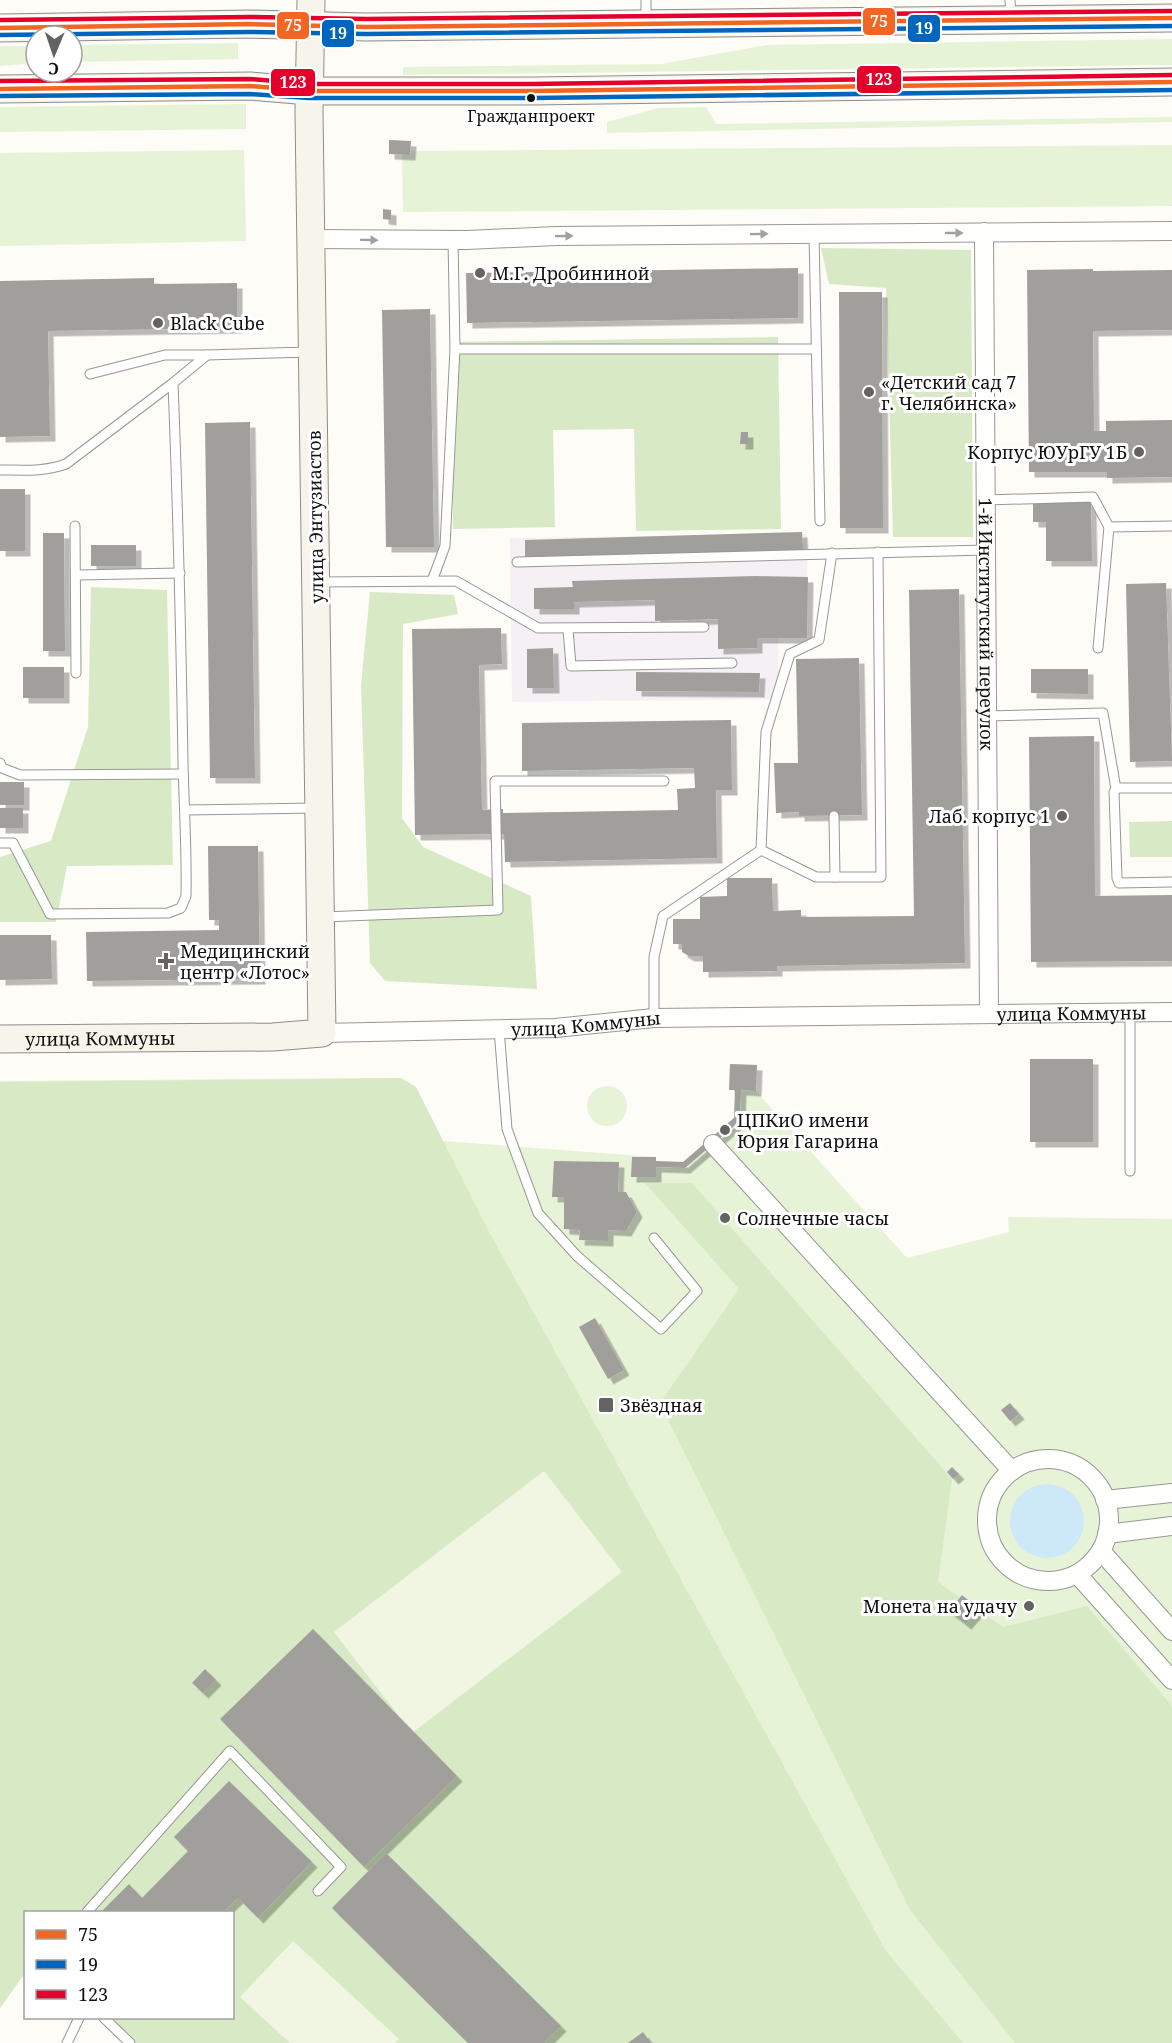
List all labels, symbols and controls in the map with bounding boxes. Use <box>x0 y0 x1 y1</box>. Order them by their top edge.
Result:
line badge: 75 <box>862 7 896 36</box>
text: 75 <box>870 10 888 32</box>
line badge: 75 <box>276 11 310 40</box>
text: 75 <box>284 14 302 36</box>
line badge: 19 <box>907 14 941 43</box>
text: 19 <box>915 17 933 39</box>
line badge: 19 <box>321 19 355 48</box>
text: 19 <box>329 22 347 44</box>
north arrow <box>24 24 84 84</box>
text: С <box>48 58 59 80</box>
line badge: 123 <box>856 65 902 94</box>
line badge: 123 <box>270 68 316 97</box>
text: 123 <box>865 68 893 90</box>
text: 123 <box>279 71 307 93</box>
marker: Гражданпроект <box>525 92 537 104</box>
place label: Гражданпроект <box>467 105 595 127</box>
one-way arrow <box>944 228 963 237</box>
one-way arrow <box>749 229 768 239</box>
one-way arrow <box>554 231 573 241</box>
one-way arrow <box>359 235 378 245</box>
place label: М.Г. Дробининой <box>492 261 650 285</box>
marker: М.Г. Дробининой <box>473 266 487 280</box>
place label: Black Cube <box>170 311 265 335</box>
marker: Black Cube <box>151 316 165 330</box>
place label: «Детский сад 7 г. Челябинска» <box>881 370 1017 415</box>
marker: «Детский сад 7 г. Челябинска» <box>862 385 876 399</box>
street label: улица Энтузиастов <box>301 430 329 604</box>
place label: Корпус ЮУрГУ 1Б <box>967 440 1127 464</box>
marker: Корпус ЮУрГУ 1Б <box>1132 445 1146 459</box>
street label: 1-й Институтский переулок <box>974 498 999 751</box>
place label: Лаб. корпус 1 <box>929 804 1050 828</box>
marker: Лаб. корпус 1 <box>1055 809 1069 823</box>
place label: Медицинский центр «Лотос» <box>180 939 310 984</box>
marker: Медицинский центр «Лотос» <box>157 952 175 970</box>
street label: улица Коммуны <box>996 1000 1147 1026</box>
street label: улица Коммуны <box>511 1005 662 1041</box>
street label: улица Коммуны <box>25 1026 175 1051</box>
place label: ЦПКиО имени Юрия Гагарина <box>737 1108 879 1153</box>
marker: ЦПКиО имени Юрия Гагарина <box>718 1123 732 1137</box>
place label: Солнечные часы <box>737 1206 889 1230</box>
marker: Солнечные часы <box>718 1211 732 1225</box>
place label: Звёздная <box>620 1393 703 1417</box>
marker: Звёздная <box>597 1396 615 1414</box>
place label: Монета на удачу <box>863 1594 1018 1618</box>
marker: Монета на удачу <box>1022 1599 1036 1613</box>
legend <box>24 1911 234 2019</box>
text: 75 <box>78 1922 98 1946</box>
text: 19 <box>78 1952 98 1976</box>
text: 123 <box>78 1982 108 2006</box>

